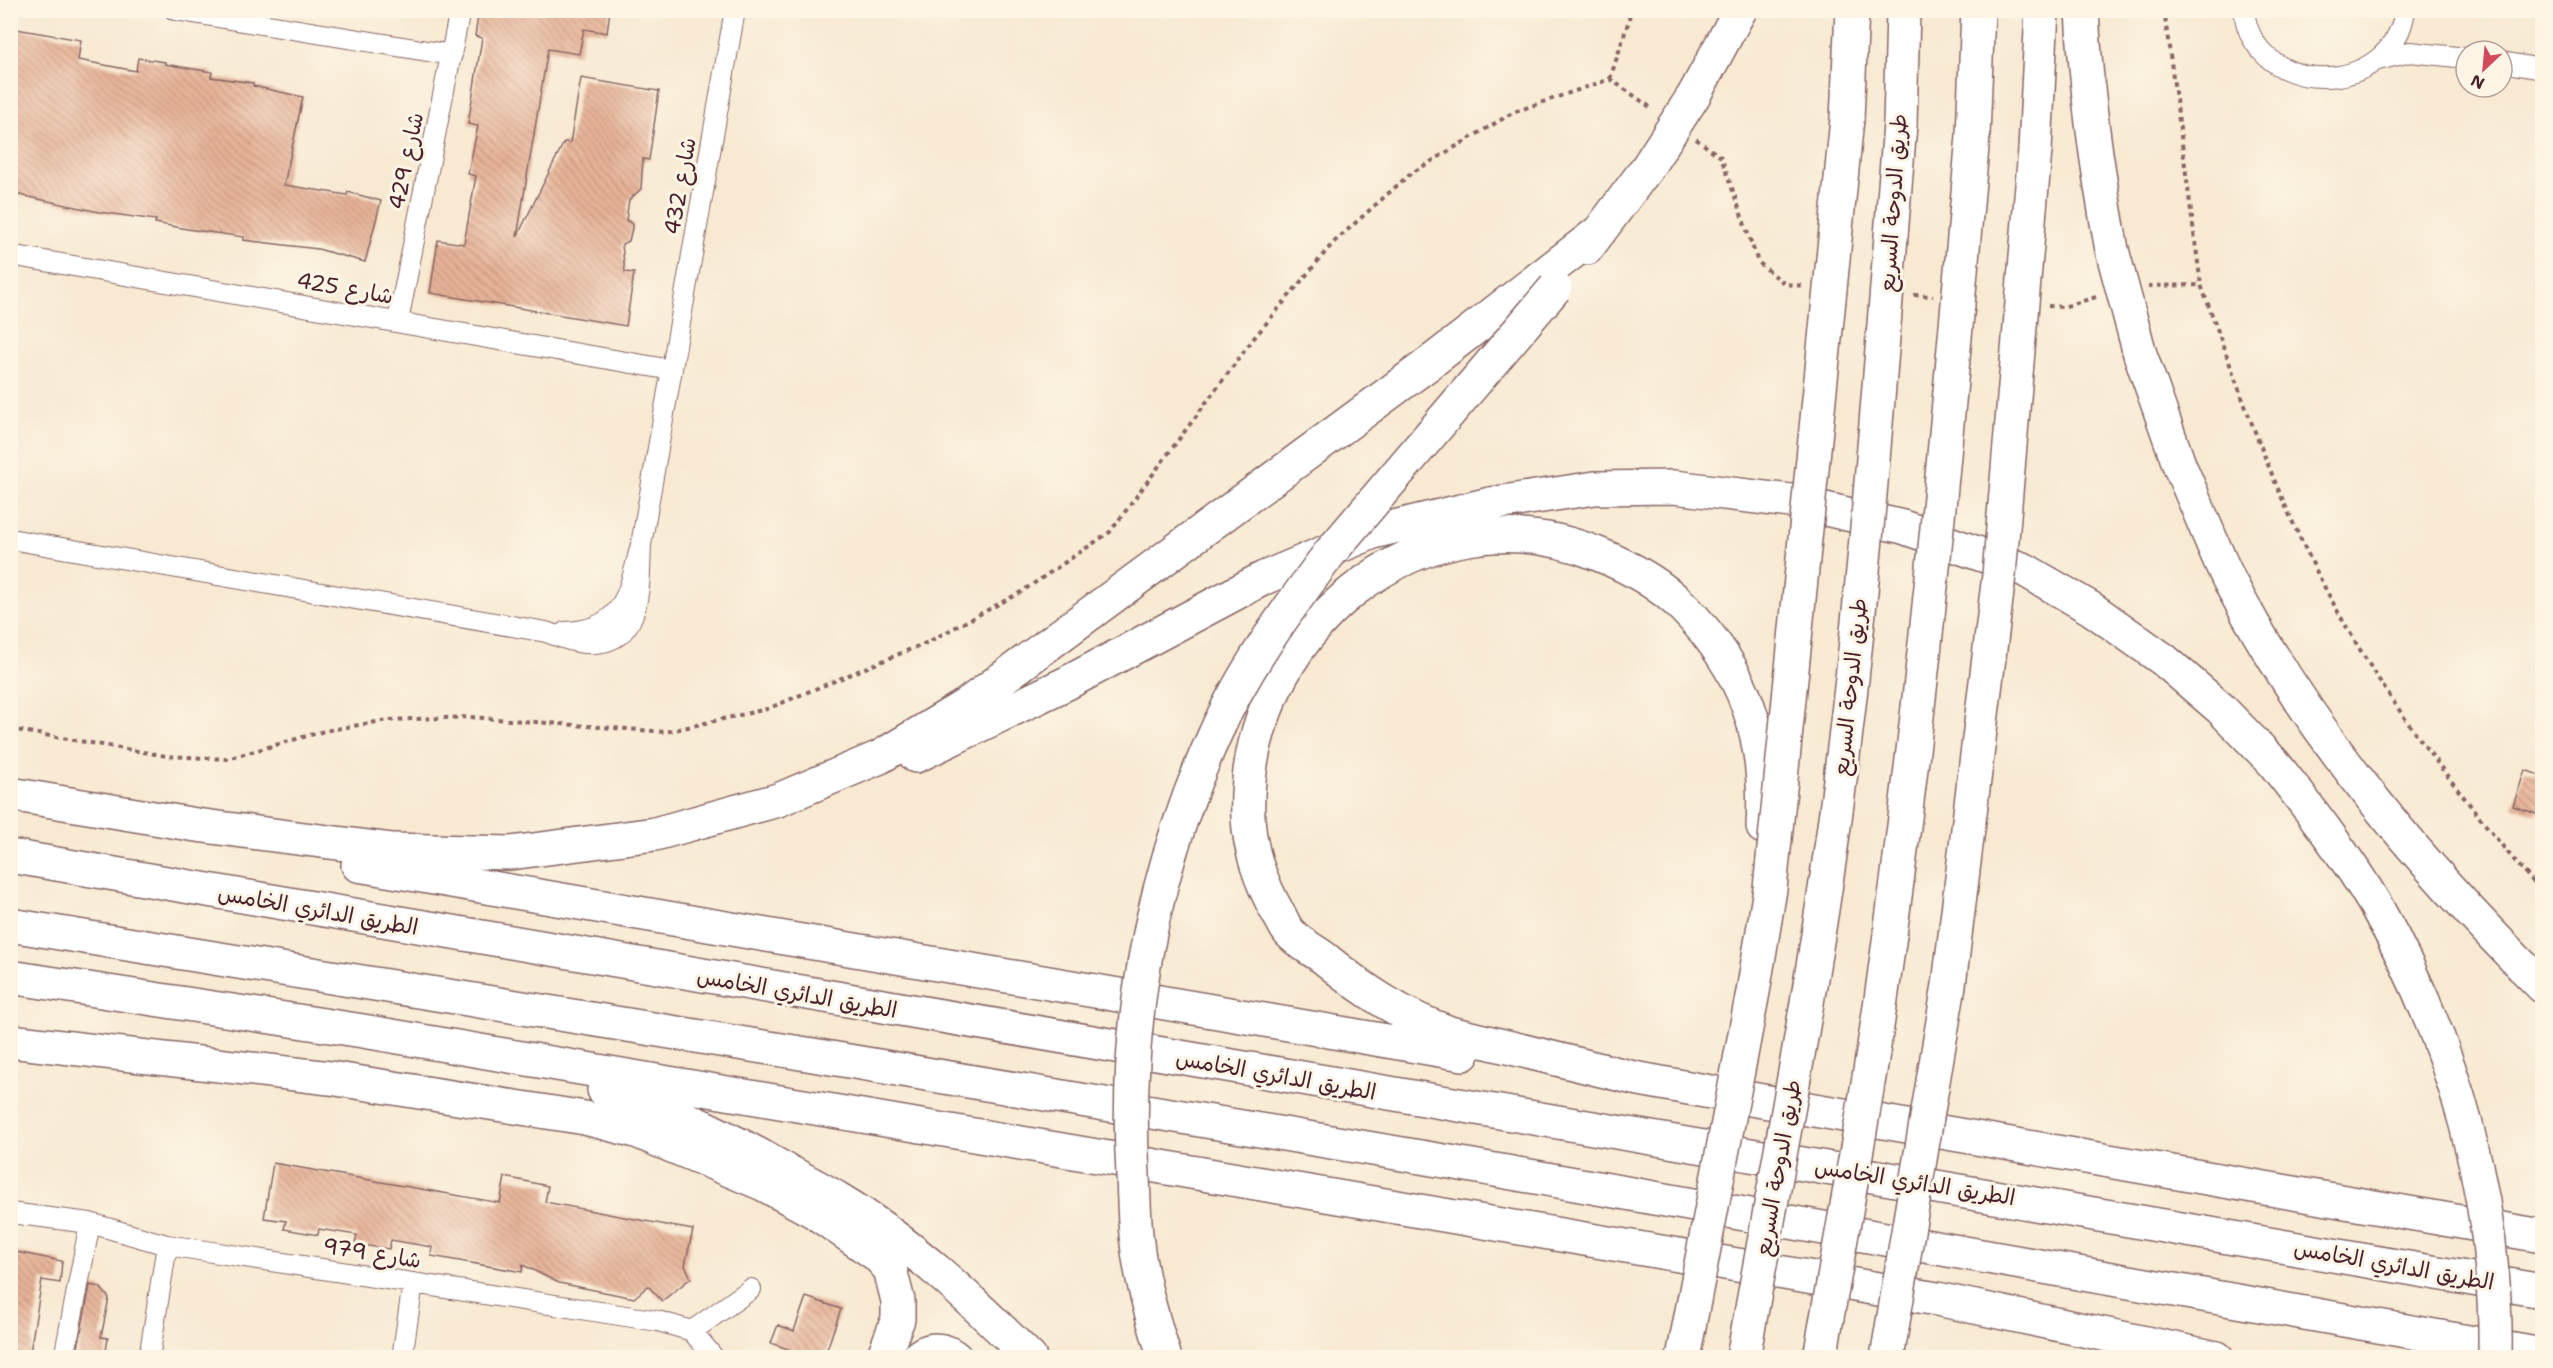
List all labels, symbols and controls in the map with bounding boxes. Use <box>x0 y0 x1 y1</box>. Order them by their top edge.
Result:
north arrow <box>2454 39 2514 99</box>
text: N <box>2467 70 2488 94</box>
street label: شارع 429 <box>382 110 431 212</box>
street label: طريق الدوحة السريع <box>1872 113 1915 293</box>
street label: شارع 432 <box>657 135 704 237</box>
street label: شارع 425 <box>294 265 395 312</box>
street label: طريق الدوحة السريع <box>1826 597 1875 777</box>
street label: الطريق الدائري الخامس <box>215 878 420 944</box>
street label: الطريق الدائري الخامس <box>694 961 899 1027</box>
street label: الطريق الدائري الخامس <box>1173 1043 1378 1109</box>
street label: طريق الدوحة السريع <box>1748 1077 1809 1259</box>
street label: الطريق الدائري الخامس <box>1812 1152 2017 1214</box>
street label: شارع 979 <box>321 1231 423 1276</box>
street label: الطريق الدائري الخامس <box>2291 1233 2496 1299</box>

